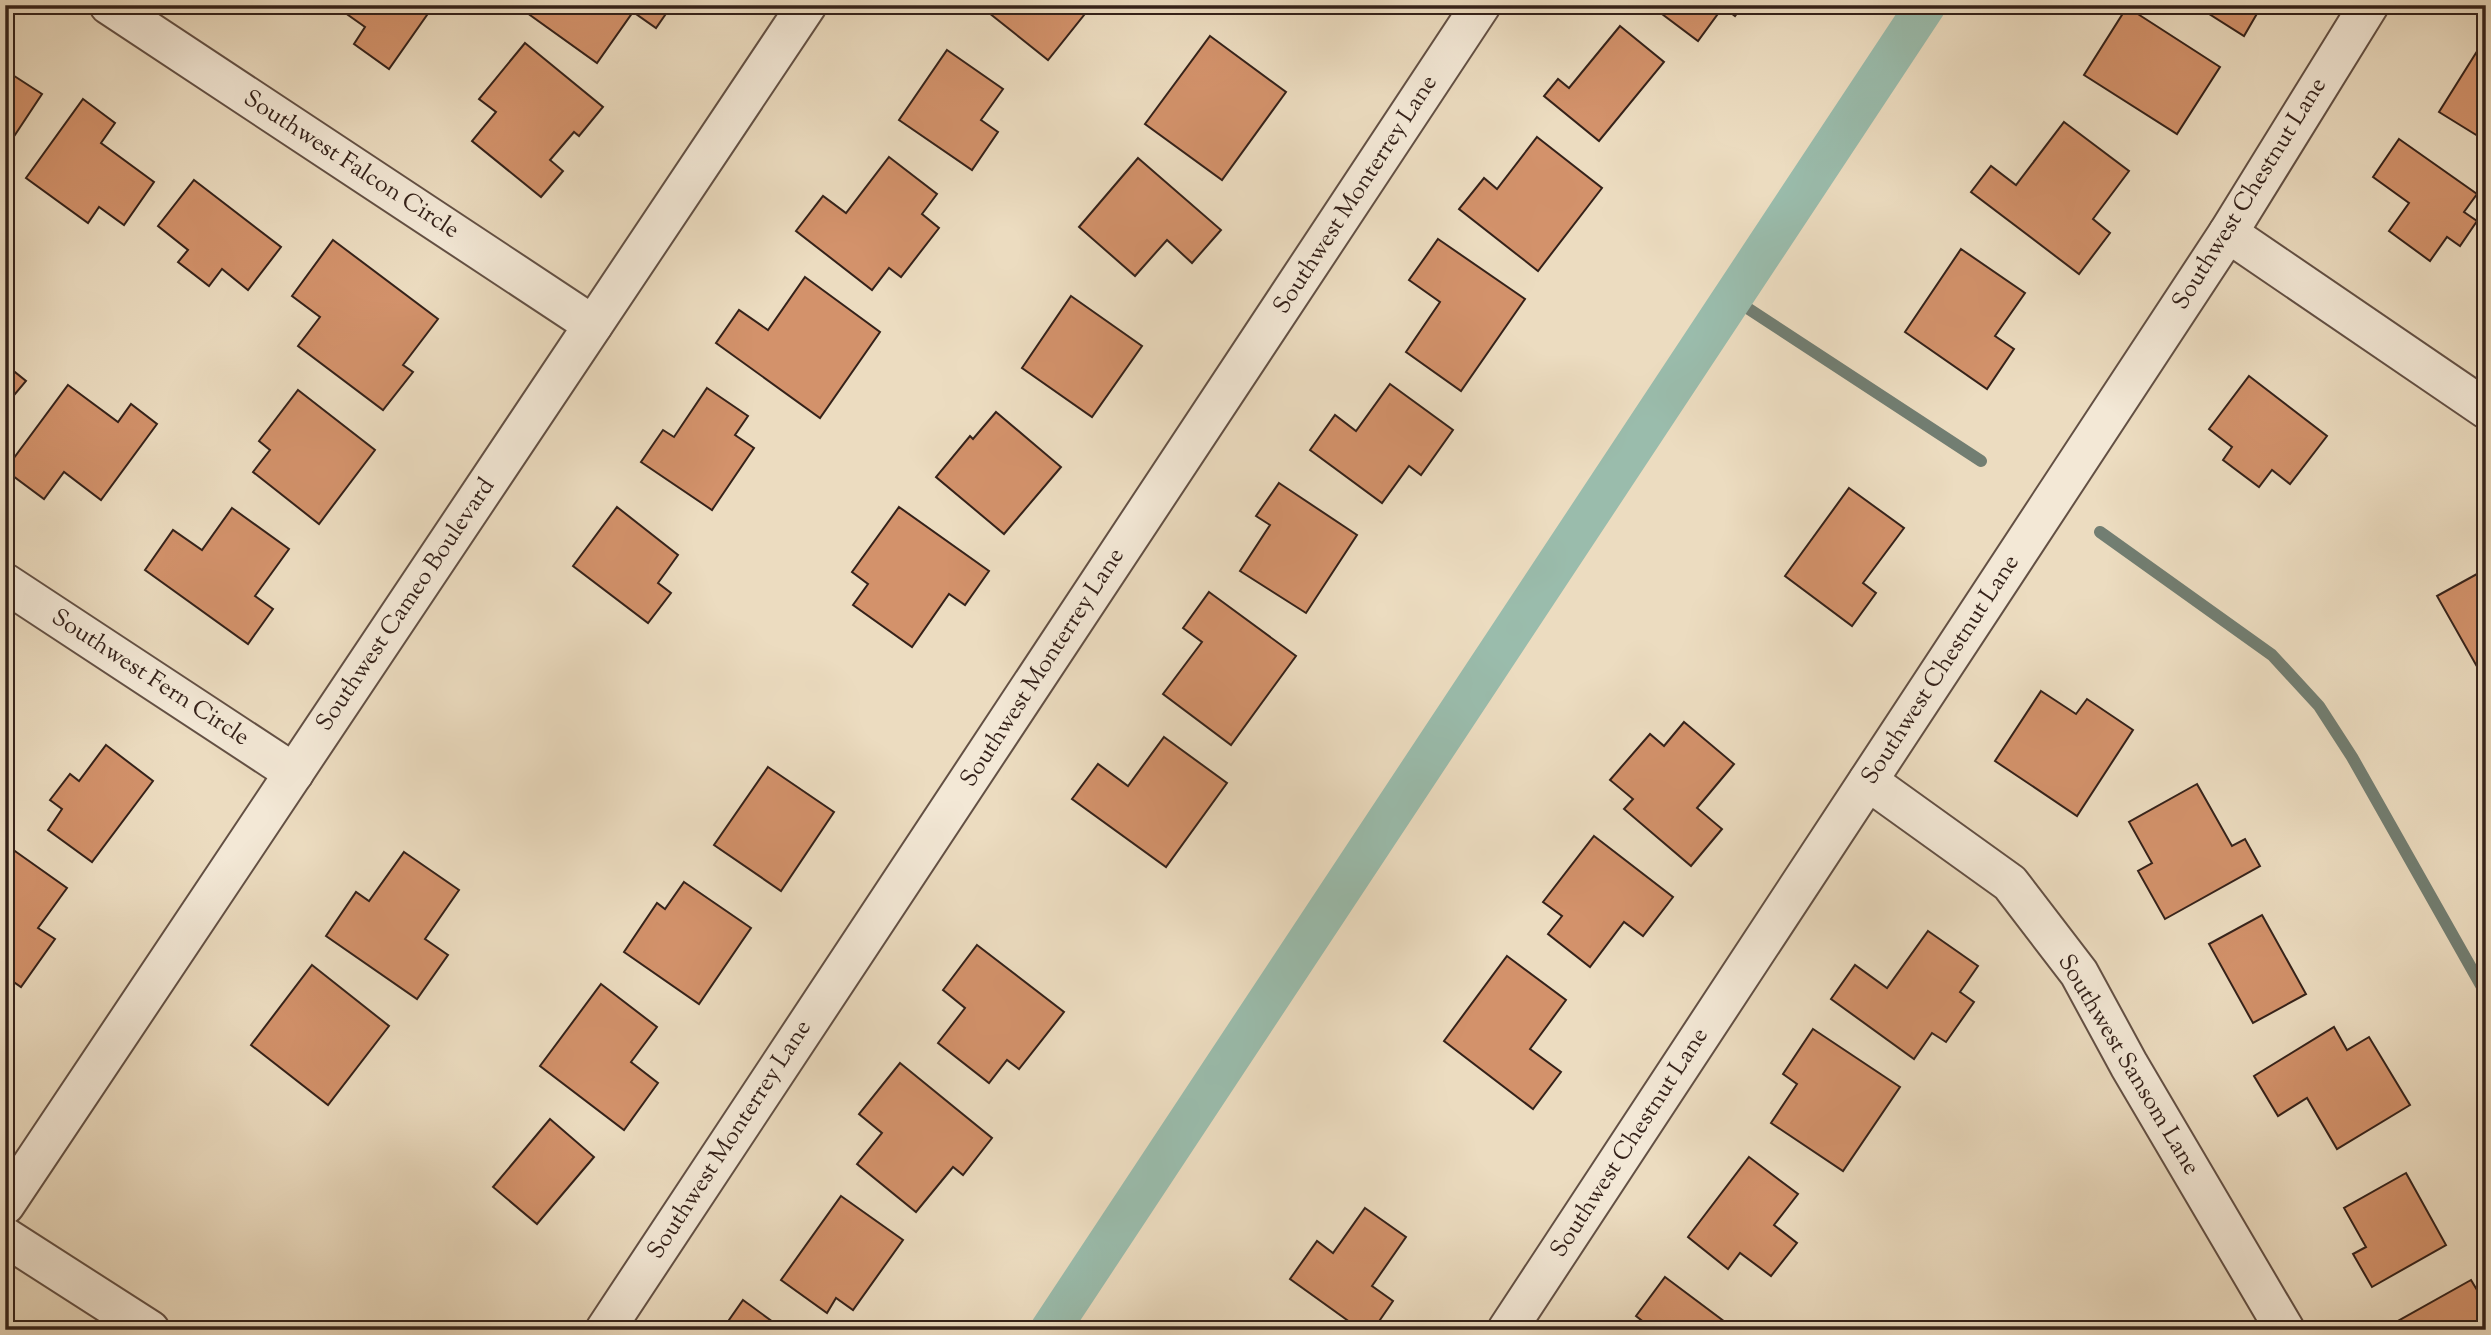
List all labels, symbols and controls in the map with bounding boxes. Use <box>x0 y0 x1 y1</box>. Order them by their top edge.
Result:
street label: Southwest Monterrey Lane <box>1266 69 1446 321</box>
street label: Southwest Chestnut Lane <box>2164 71 2336 317</box>
street label: Southwest Falcon Circle <box>236 82 466 248</box>
street label: Southwest Cameo Boulevard <box>308 471 504 738</box>
street label: Southwest Monterrey Lane <box>953 542 1133 794</box>
street label: Southwest Chestnut Lane <box>1854 548 2028 792</box>
street label: Southwest Fern Circle <box>44 601 256 755</box>
street label: Southwest Sansom Lane <box>2048 948 2208 1182</box>
street label: Southwest Monterrey Lane <box>640 1014 820 1266</box>
street label: Southwest Chestnut Lane <box>1543 1021 1717 1265</box>

